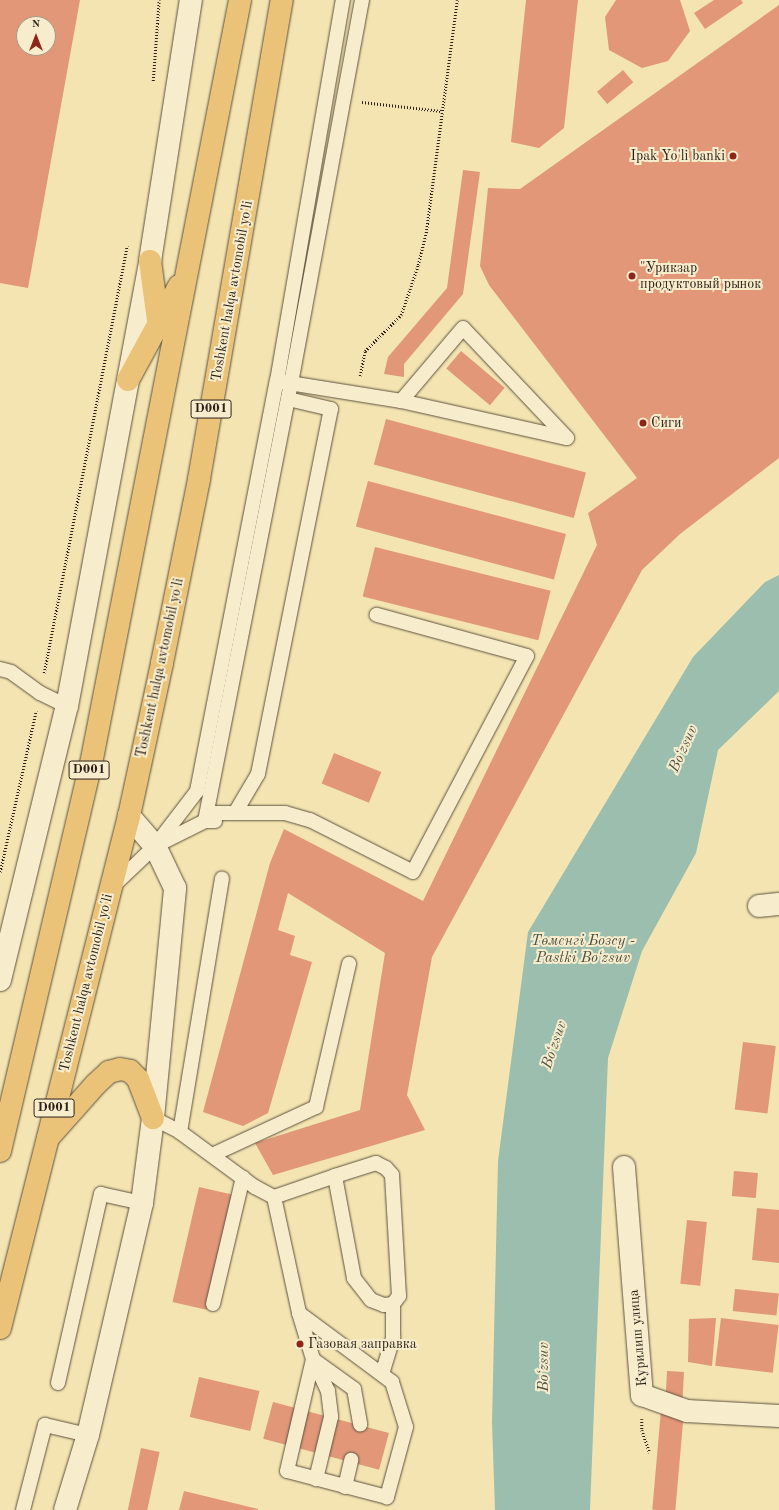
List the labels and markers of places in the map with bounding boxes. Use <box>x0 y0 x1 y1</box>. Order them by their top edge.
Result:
place label: Ipak Yo'li banki <box>630 148 725 164</box>
marker: Ipak Yo'li banki <box>728 151 738 161</box>
place label: "Урикзар продуктовый рынок <box>640 260 761 292</box>
marker: "Урикзар продуктовый рынок <box>627 271 637 281</box>
place label: Сиги <box>651 415 682 431</box>
marker: Сиги <box>638 418 648 428</box>
place label: Газовая заправка <box>308 1336 417 1352</box>
marker: Газовая заправка <box>295 1339 305 1349</box>

